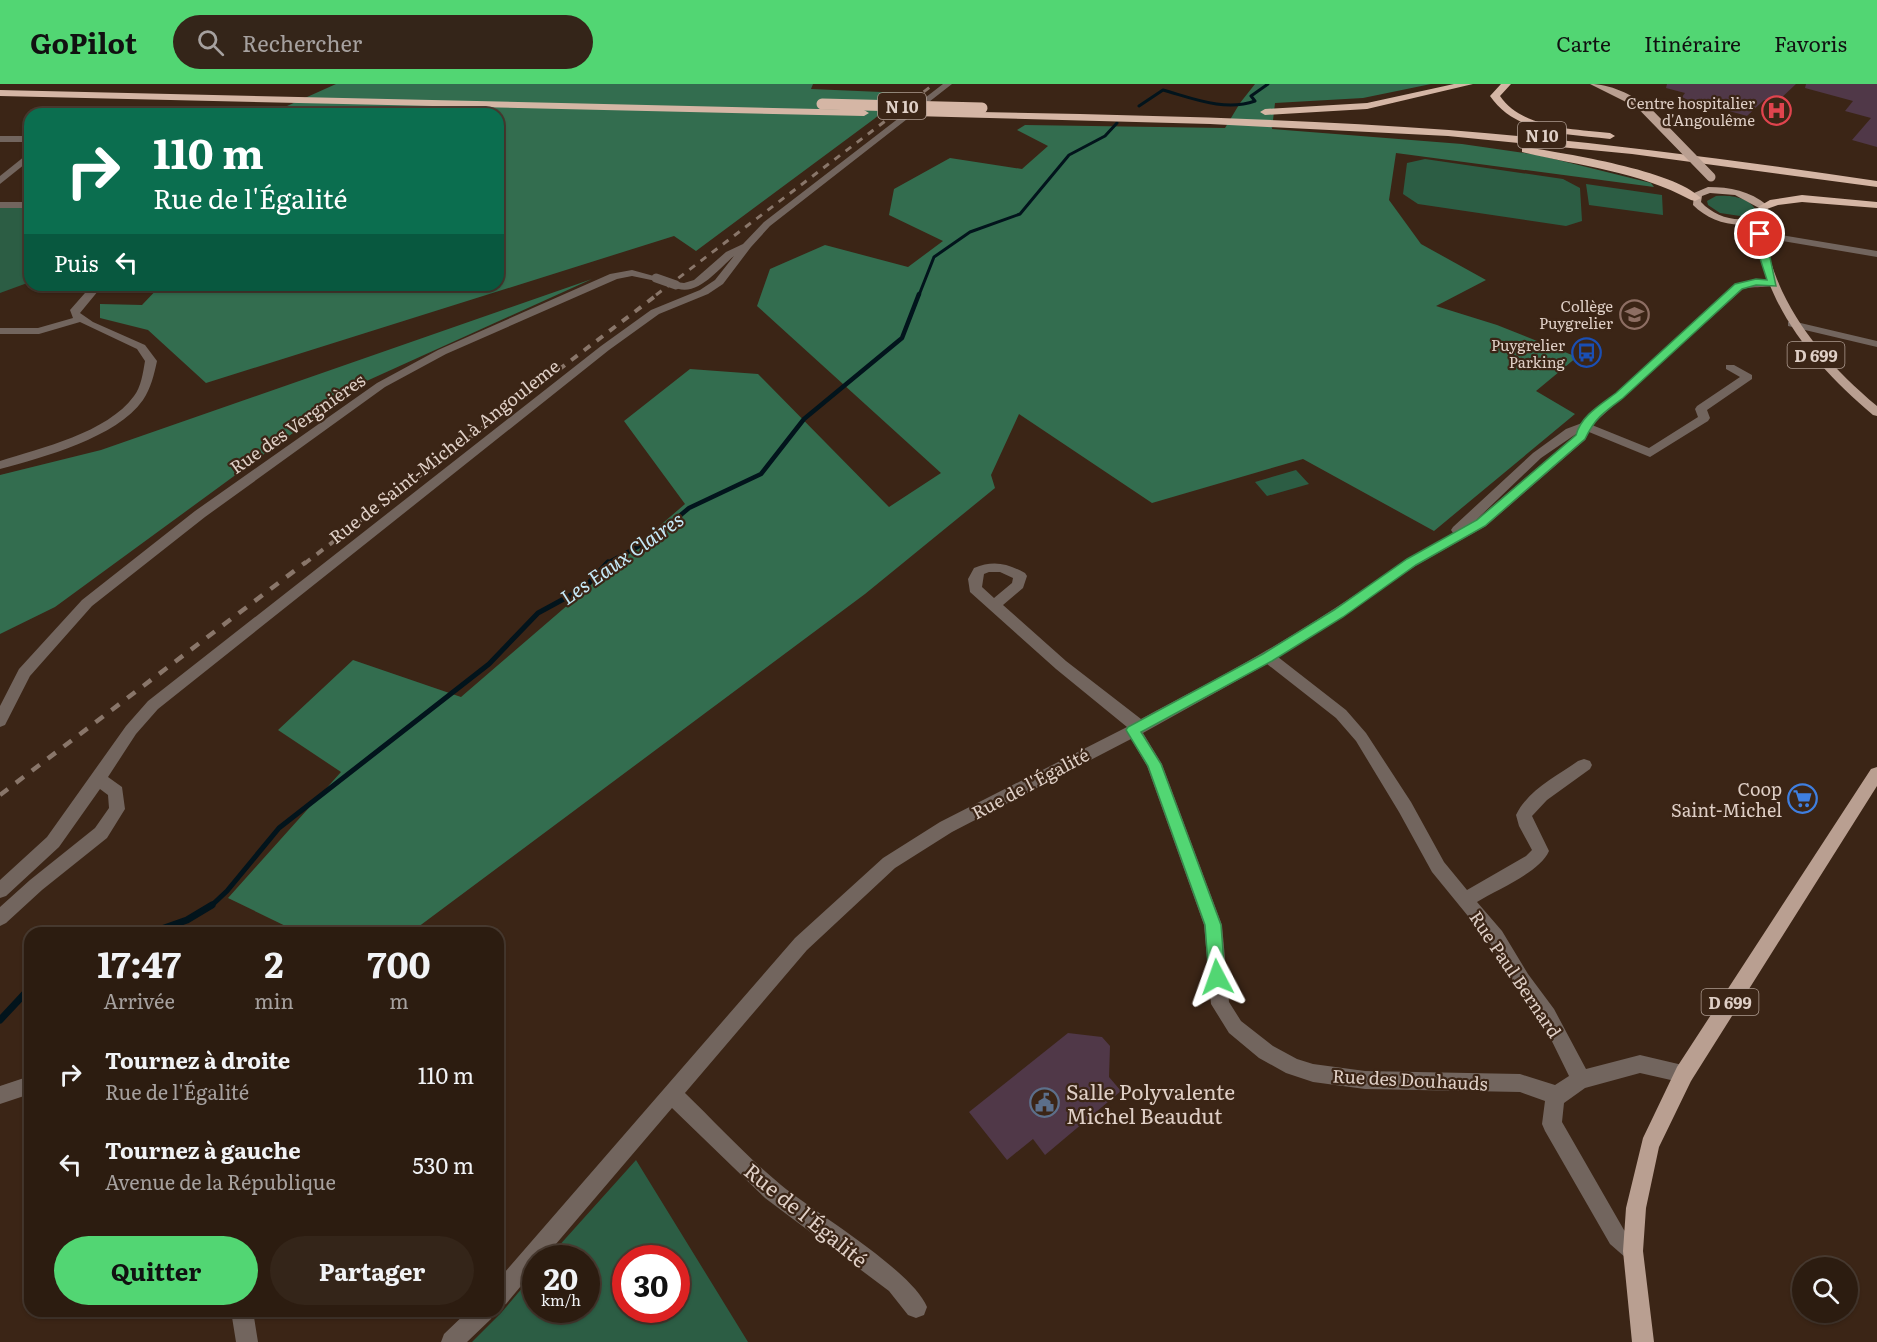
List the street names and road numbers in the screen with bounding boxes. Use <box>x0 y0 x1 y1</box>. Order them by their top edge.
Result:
road number: N 10 <box>878 93 926 119</box>
road number: N 10 <box>1518 122 1566 148</box>
road number: D 699 <box>1788 342 1844 368</box>
street label: Rue de Saint-Michel à Angouleme <box>323 352 565 550</box>
street label: Rue des Vergnières <box>224 366 370 480</box>
street label: Rue de l'Égalité <box>966 741 1094 825</box>
street label: Rue Paul Bernard <box>1463 905 1569 1043</box>
road number: D 699 <box>1702 989 1758 1015</box>
street label: Rue des Douhauds <box>1332 1061 1488 1097</box>
street label: Rue de l'Égalité <box>738 1154 876 1274</box>

